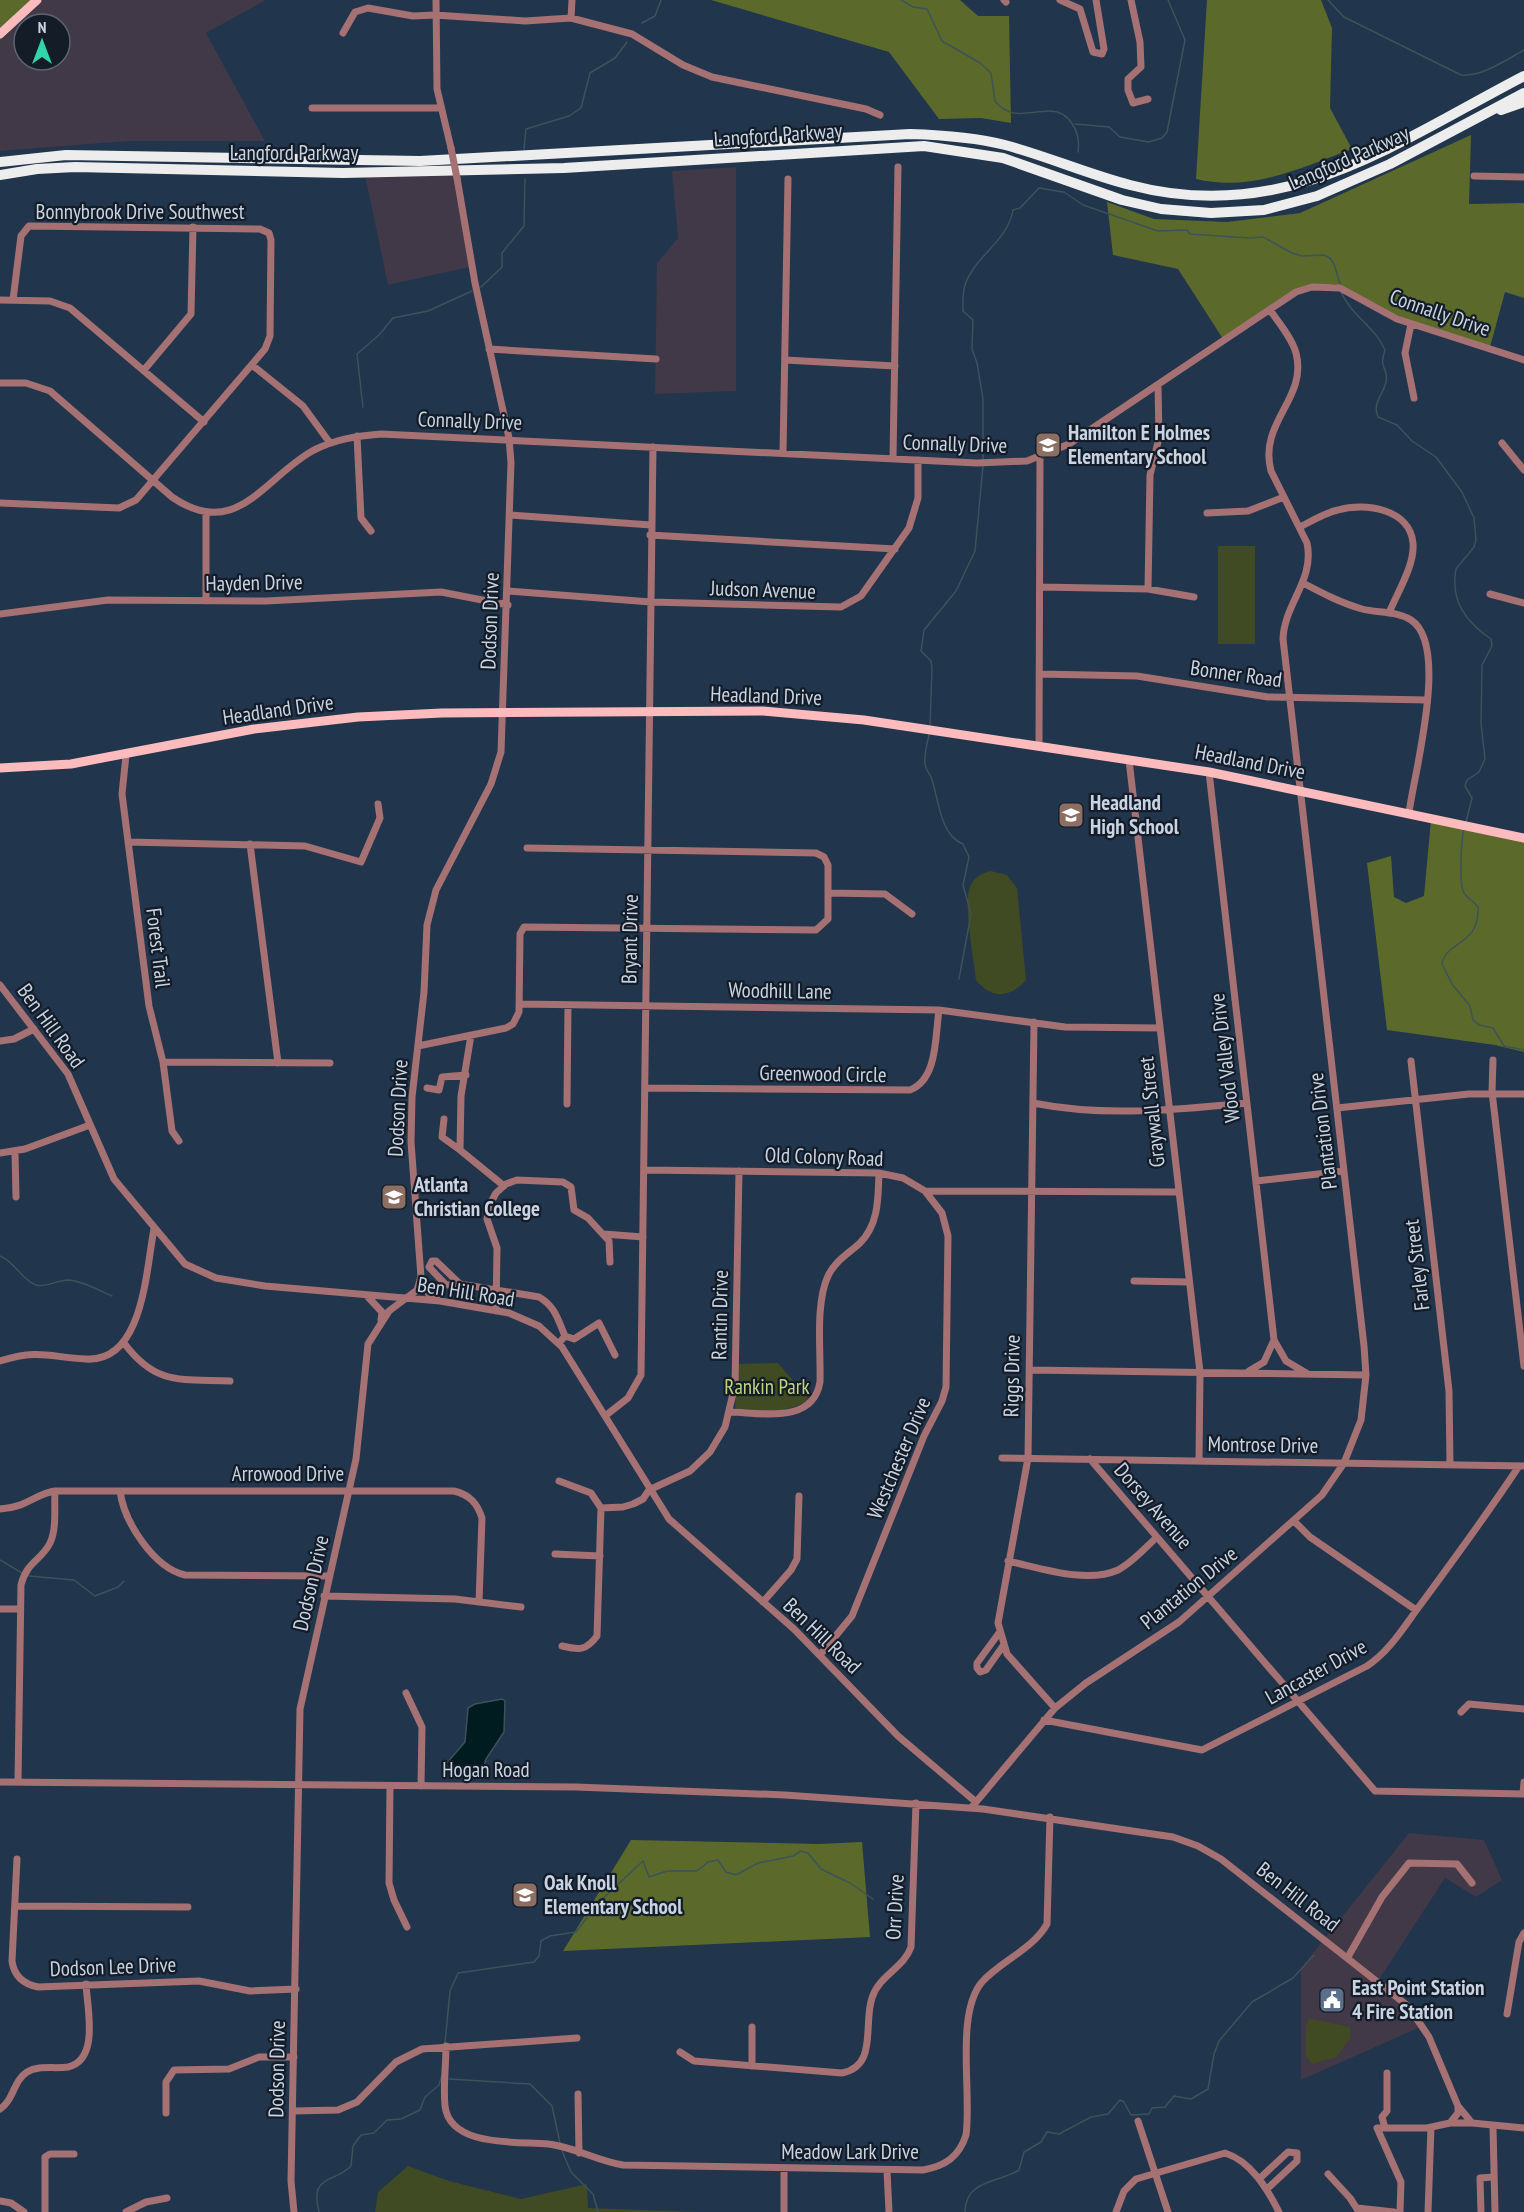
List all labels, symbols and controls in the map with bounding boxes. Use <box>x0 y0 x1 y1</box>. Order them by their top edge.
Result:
north arrow <box>12 12 72 72</box>
text: N <box>38 17 46 37</box>
street label: Langford Parkway <box>713 117 843 152</box>
street label: Langford Parkway <box>1285 119 1413 196</box>
street label: Langford Parkway <box>230 139 358 166</box>
street label: Bonnybrook Drive Southwest <box>36 198 245 225</box>
street label: Connally Drive <box>1386 283 1494 342</box>
street label: Connally Drive <box>417 405 523 436</box>
place label: Hamilton E Holmes Elementary School <box>1068 419 1210 470</box>
street label: Connally Drive <box>902 428 1008 459</box>
school or university icon: Hamilton E Holmes Elementary School <box>1033 430 1063 460</box>
street label: Hayden Drive <box>205 568 303 597</box>
street label: Dodson Drive <box>474 572 505 670</box>
street label: Judson Avenue <box>709 574 816 605</box>
street label: Bonner Road <box>1189 654 1284 693</box>
street label: Headland Drive <box>710 680 822 711</box>
street label: Headland Drive <box>221 688 335 731</box>
street label: Headland Drive <box>1193 738 1307 785</box>
place label: Headland High School <box>1090 789 1180 840</box>
school or university icon: Headland High School <box>1056 800 1086 830</box>
street label: Bryant Drive <box>615 894 644 984</box>
street label: Forest Trail <box>140 907 177 989</box>
street label: Woodhill Lane <box>728 976 832 1005</box>
street label: Ben Hill Road <box>12 978 91 1073</box>
street label: Wood Valley Drive <box>1203 992 1246 1124</box>
street label: Graywall Street <box>1132 1055 1171 1169</box>
street label: Dodson Drive <box>381 1059 414 1157</box>
street label: Greenwood Circle <box>759 1059 887 1088</box>
street label: Plantation Drive <box>1302 1071 1343 1191</box>
street label: Old Colony Road <box>764 1141 884 1172</box>
place label: Atlanta Christian College <box>413 1171 540 1222</box>
school or university icon: Atlanta Christian College <box>379 1182 409 1212</box>
street label: Farley Street <box>1398 1218 1435 1312</box>
street label: Ben Hill Road <box>416 1270 517 1313</box>
street label: Rantin Drive <box>705 1270 734 1360</box>
street label: Riggs Drive <box>997 1335 1026 1417</box>
park label: Rankin Park <box>724 1373 810 1400</box>
street label: Westchester Drive <box>861 1393 936 1523</box>
street label: Montrose Drive <box>1207 1430 1319 1459</box>
street label: Dorsey Avenue <box>1109 1457 1198 1554</box>
street label: Arrowood Drive <box>232 1460 344 1487</box>
street label: Dodson Drive <box>286 1532 335 1633</box>
street label: Plantation Drive <box>1135 1540 1243 1635</box>
street label: Ben Hill Road <box>778 1592 867 1679</box>
street label: Lancaster Drive <box>1260 1633 1371 1710</box>
street label: Hogan Road <box>442 1756 530 1783</box>
street label: Ben Hill Road <box>1251 1856 1345 1937</box>
place label: Oak Knoll Elementary School <box>544 1869 683 1920</box>
street label: Orr Drive <box>879 1873 910 1940</box>
school or university icon: Oak Knoll Elementary School <box>510 1880 540 1910</box>
street label: Dodson Lee Drive <box>49 1951 177 1982</box>
place label: East Point Station 4 Fire Station <box>1352 1974 1484 2025</box>
public building icon: East Point Station 4 Fire Station <box>1317 1985 1347 2015</box>
street label: Dodson Drive <box>262 2020 291 2118</box>
street label: Meadow Lark Drive <box>781 2138 919 2165</box>

